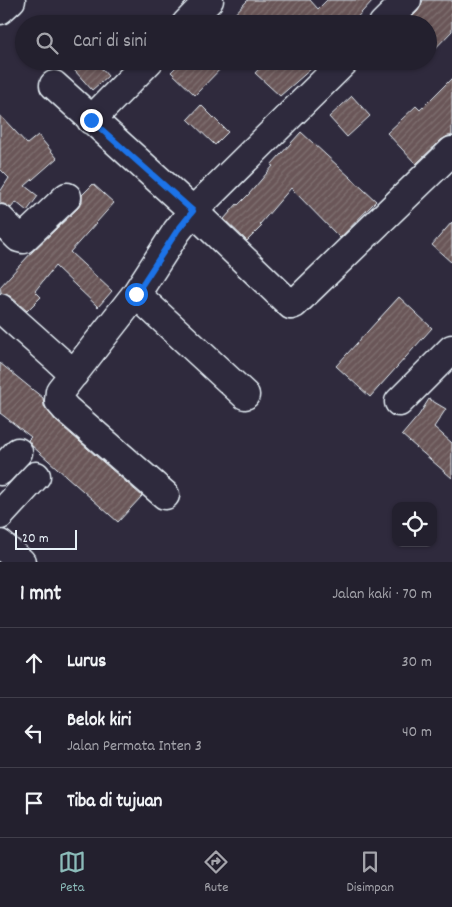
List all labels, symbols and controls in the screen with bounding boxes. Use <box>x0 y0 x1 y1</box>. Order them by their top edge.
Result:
search box <box>15 15 437 70</box>
icon: search <box>33 29 61 57</box>
text: Cari di sini <box>73 29 147 56</box>
route end <box>80 109 103 132</box>
route start <box>125 283 148 306</box>
map controls <box>392 502 437 547</box>
button: locate <box>392 502 437 547</box>
scale bar <box>15 527 78 550</box>
text: 20 m <box>22 529 49 549</box>
text: 1 mnt <box>20 580 61 610</box>
text: Jalan kaki · 70 m <box>332 583 432 606</box>
icon: ahead <box>20 649 48 677</box>
text: Lurus <box>67 649 106 676</box>
text: 30 m <box>402 651 432 674</box>
text: Belok kiri <box>67 708 131 735</box>
icon: left <box>20 719 48 747</box>
text: 40 m <box>402 721 432 744</box>
text: Jalan Permata Inten 3 <box>67 735 202 758</box>
icon: arrive <box>20 789 48 817</box>
text: Tiba di tujuan <box>67 789 162 816</box>
tab: Peta <box>58 848 86 898</box>
tab: Rute <box>202 848 230 898</box>
tab: Disimpan <box>347 848 394 898</box>

